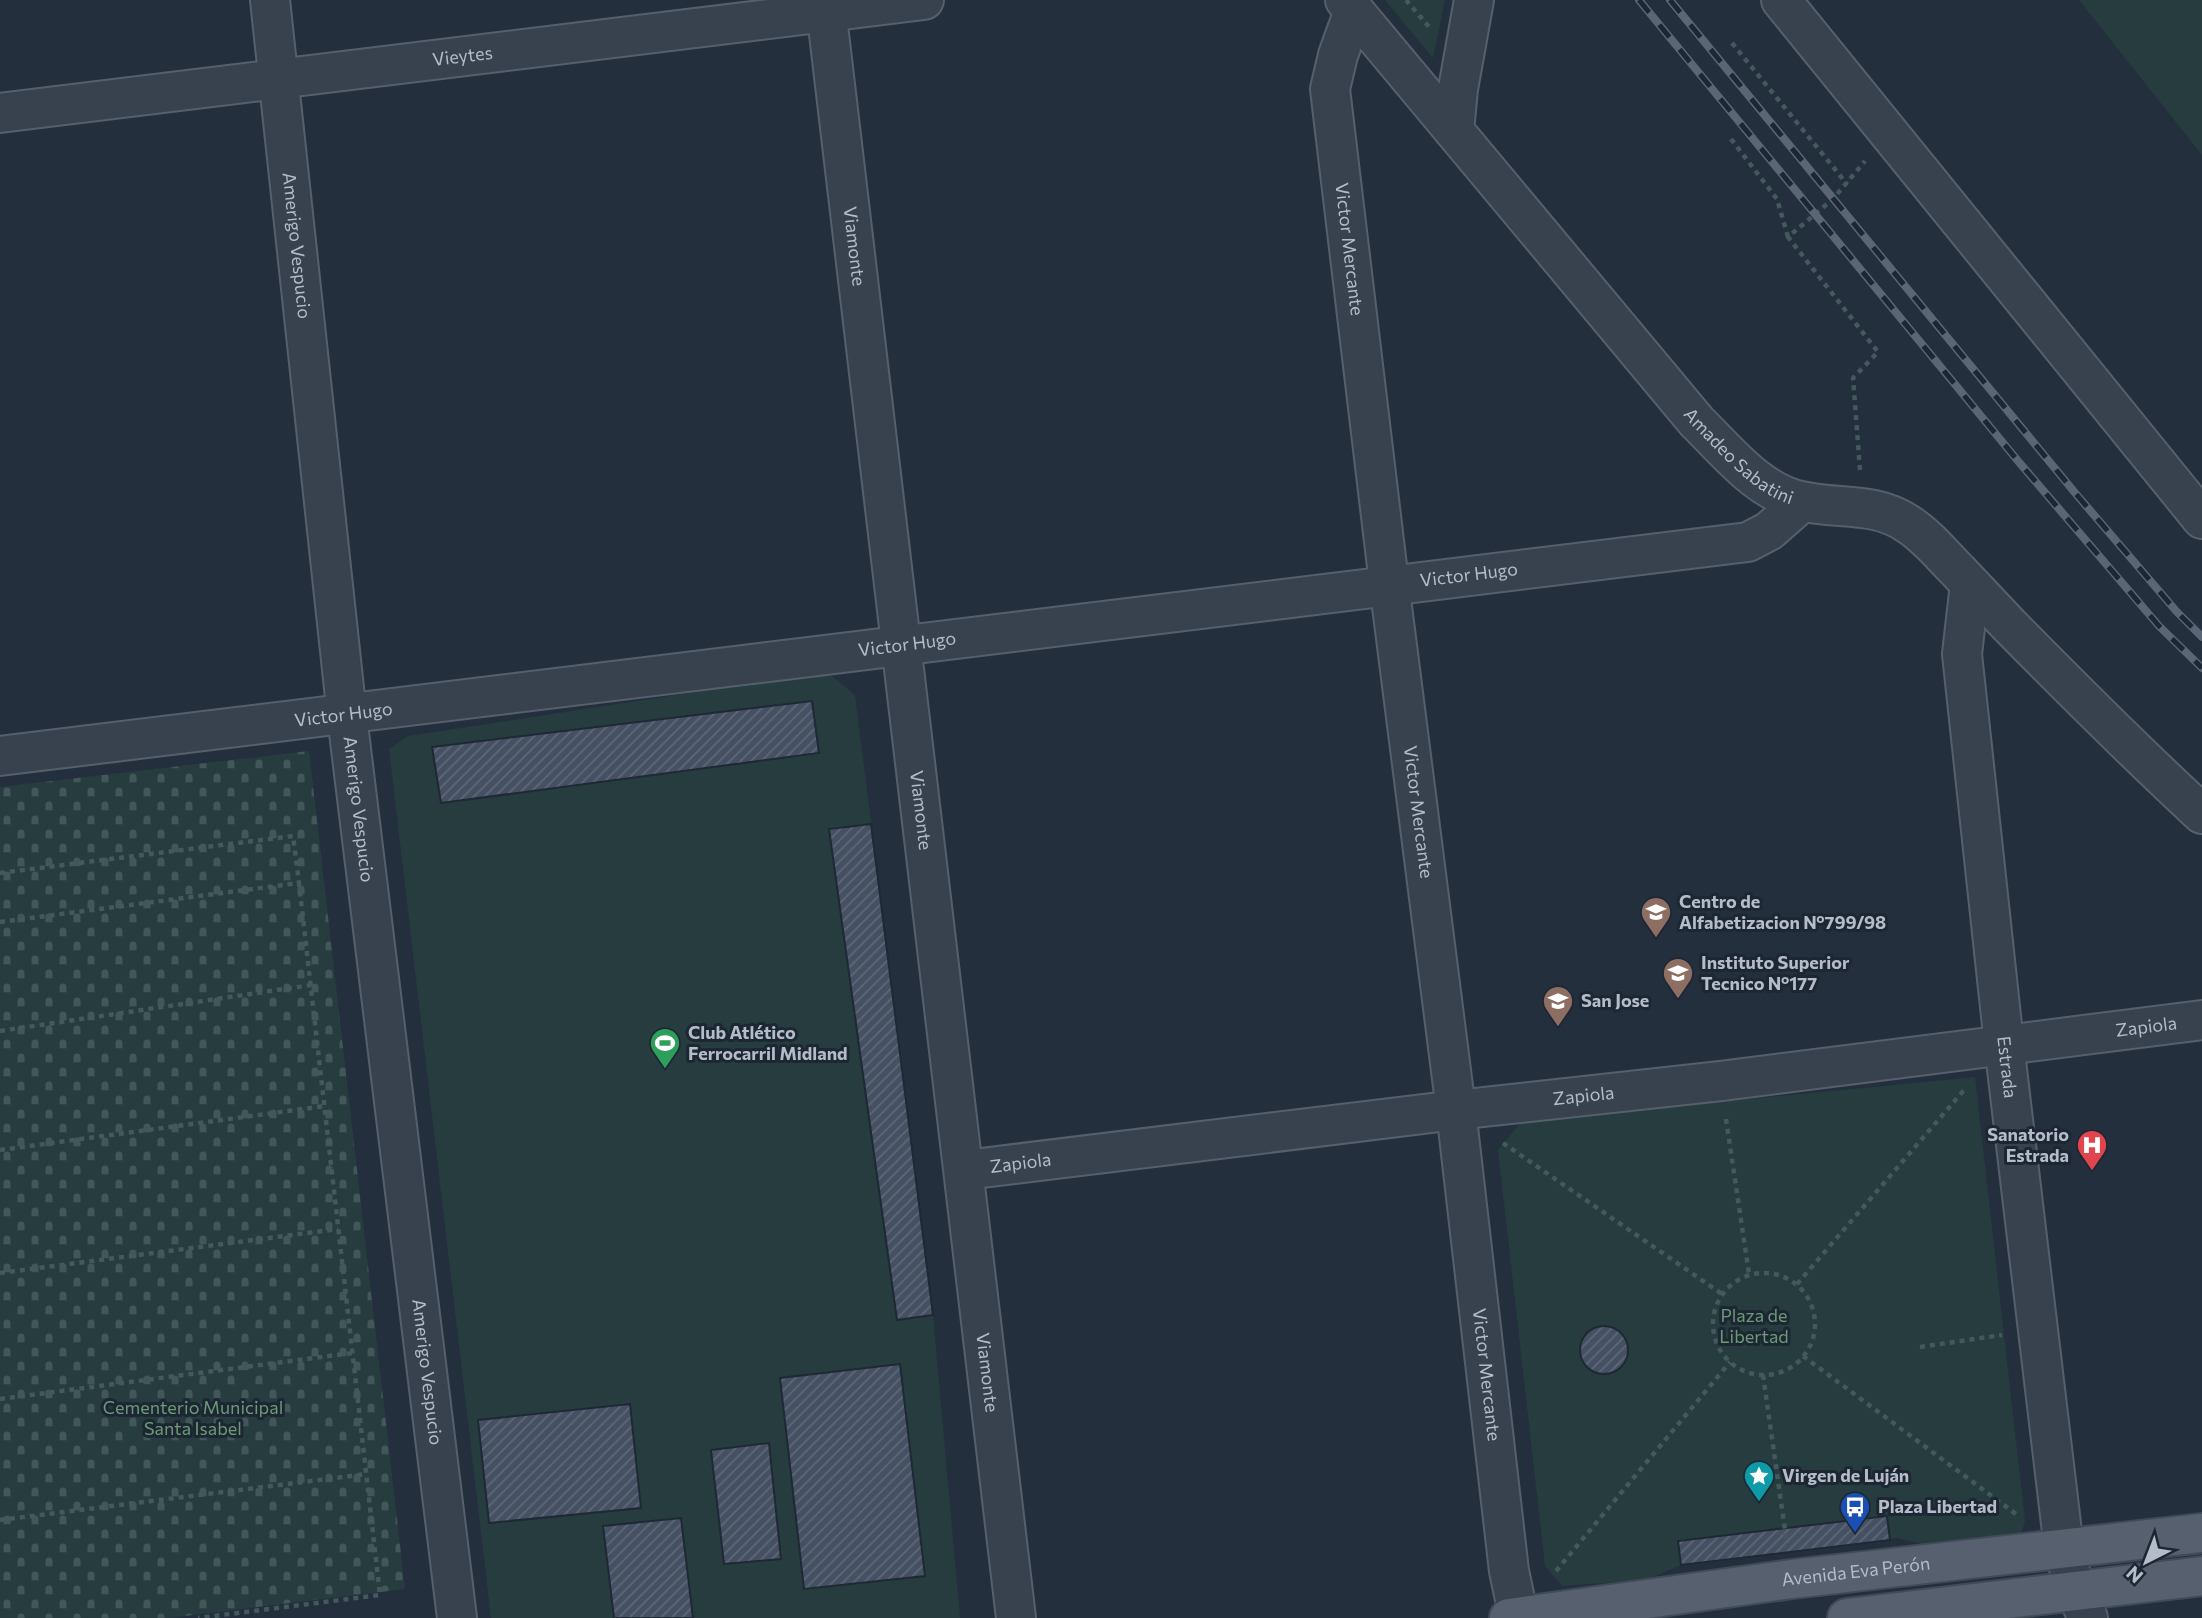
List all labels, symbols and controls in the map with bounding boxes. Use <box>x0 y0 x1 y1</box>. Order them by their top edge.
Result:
street label: Vieytes <box>431 41 494 70</box>
street label: Amerigo Vespucio <box>279 171 316 320</box>
street label: Victor Mercante <box>1331 181 1369 317</box>
street label: Viamonte <box>839 205 871 287</box>
street label: Amadeo Sabatini <box>1680 403 1796 508</box>
street label: Victor Hugo <box>1419 557 1519 591</box>
street label: Victor Hugo <box>857 626 957 661</box>
street label: Victor Hugo <box>293 697 394 731</box>
street label: Amerigo Vespucio <box>340 735 379 883</box>
street label: Victor Mercante <box>1400 744 1438 879</box>
street label: Viamonte <box>906 769 937 851</box>
place label: Centro de Alfabetizacion Nº799/98 <box>1679 890 1886 933</box>
school or university icon: Centro de Alfabetizacion Nº799/98 <box>1639 895 1673 939</box>
place label: Instituto Superior Tecnico Nº177 <box>1701 951 1850 994</box>
school or university icon: Instituto Superior Tecnico Nº177 <box>1661 956 1695 1000</box>
school or university icon: San Jose <box>1541 984 1575 1028</box>
place label: San Jose <box>1581 989 1649 1011</box>
street label: Zapiola <box>2114 1011 2178 1041</box>
place label: Club Atlético Ferrocarril Midland <box>688 1021 848 1064</box>
sports icon: Club Atlético Ferrocarril Midland <box>648 1026 682 1070</box>
street label: Estrada <box>1993 1035 2022 1099</box>
street label: Zapiola <box>1552 1081 1615 1109</box>
place label: Sanatorio Estrada <box>1987 1123 2069 1166</box>
hospital icon: Sanatorio Estrada <box>2075 1128 2109 1172</box>
street label: Zapiola <box>989 1148 1052 1177</box>
street label: Amerigo Vespucio <box>408 1298 448 1446</box>
park label: Plaza de Libertad <box>1719 1304 1789 1347</box>
street label: Victor Mercante <box>1469 1307 1506 1442</box>
street label: Viamonte <box>972 1331 1004 1413</box>
park label: Cementerio Municipal Santa Isabel <box>103 1396 283 1439</box>
place icon: Virgen de Luján <box>1742 1459 1776 1503</box>
place label: Virgen de Luján <box>1782 1464 1909 1486</box>
bus stop icon: Plaza Libertad <box>1838 1490 1872 1534</box>
place label: Plaza Libertad <box>1878 1495 1997 1517</box>
north arrow <box>2111 1527 2181 1597</box>
street label: Avenida Eva Perón <box>1780 1552 1931 1590</box>
text: N <box>2121 1562 2147 1588</box>

